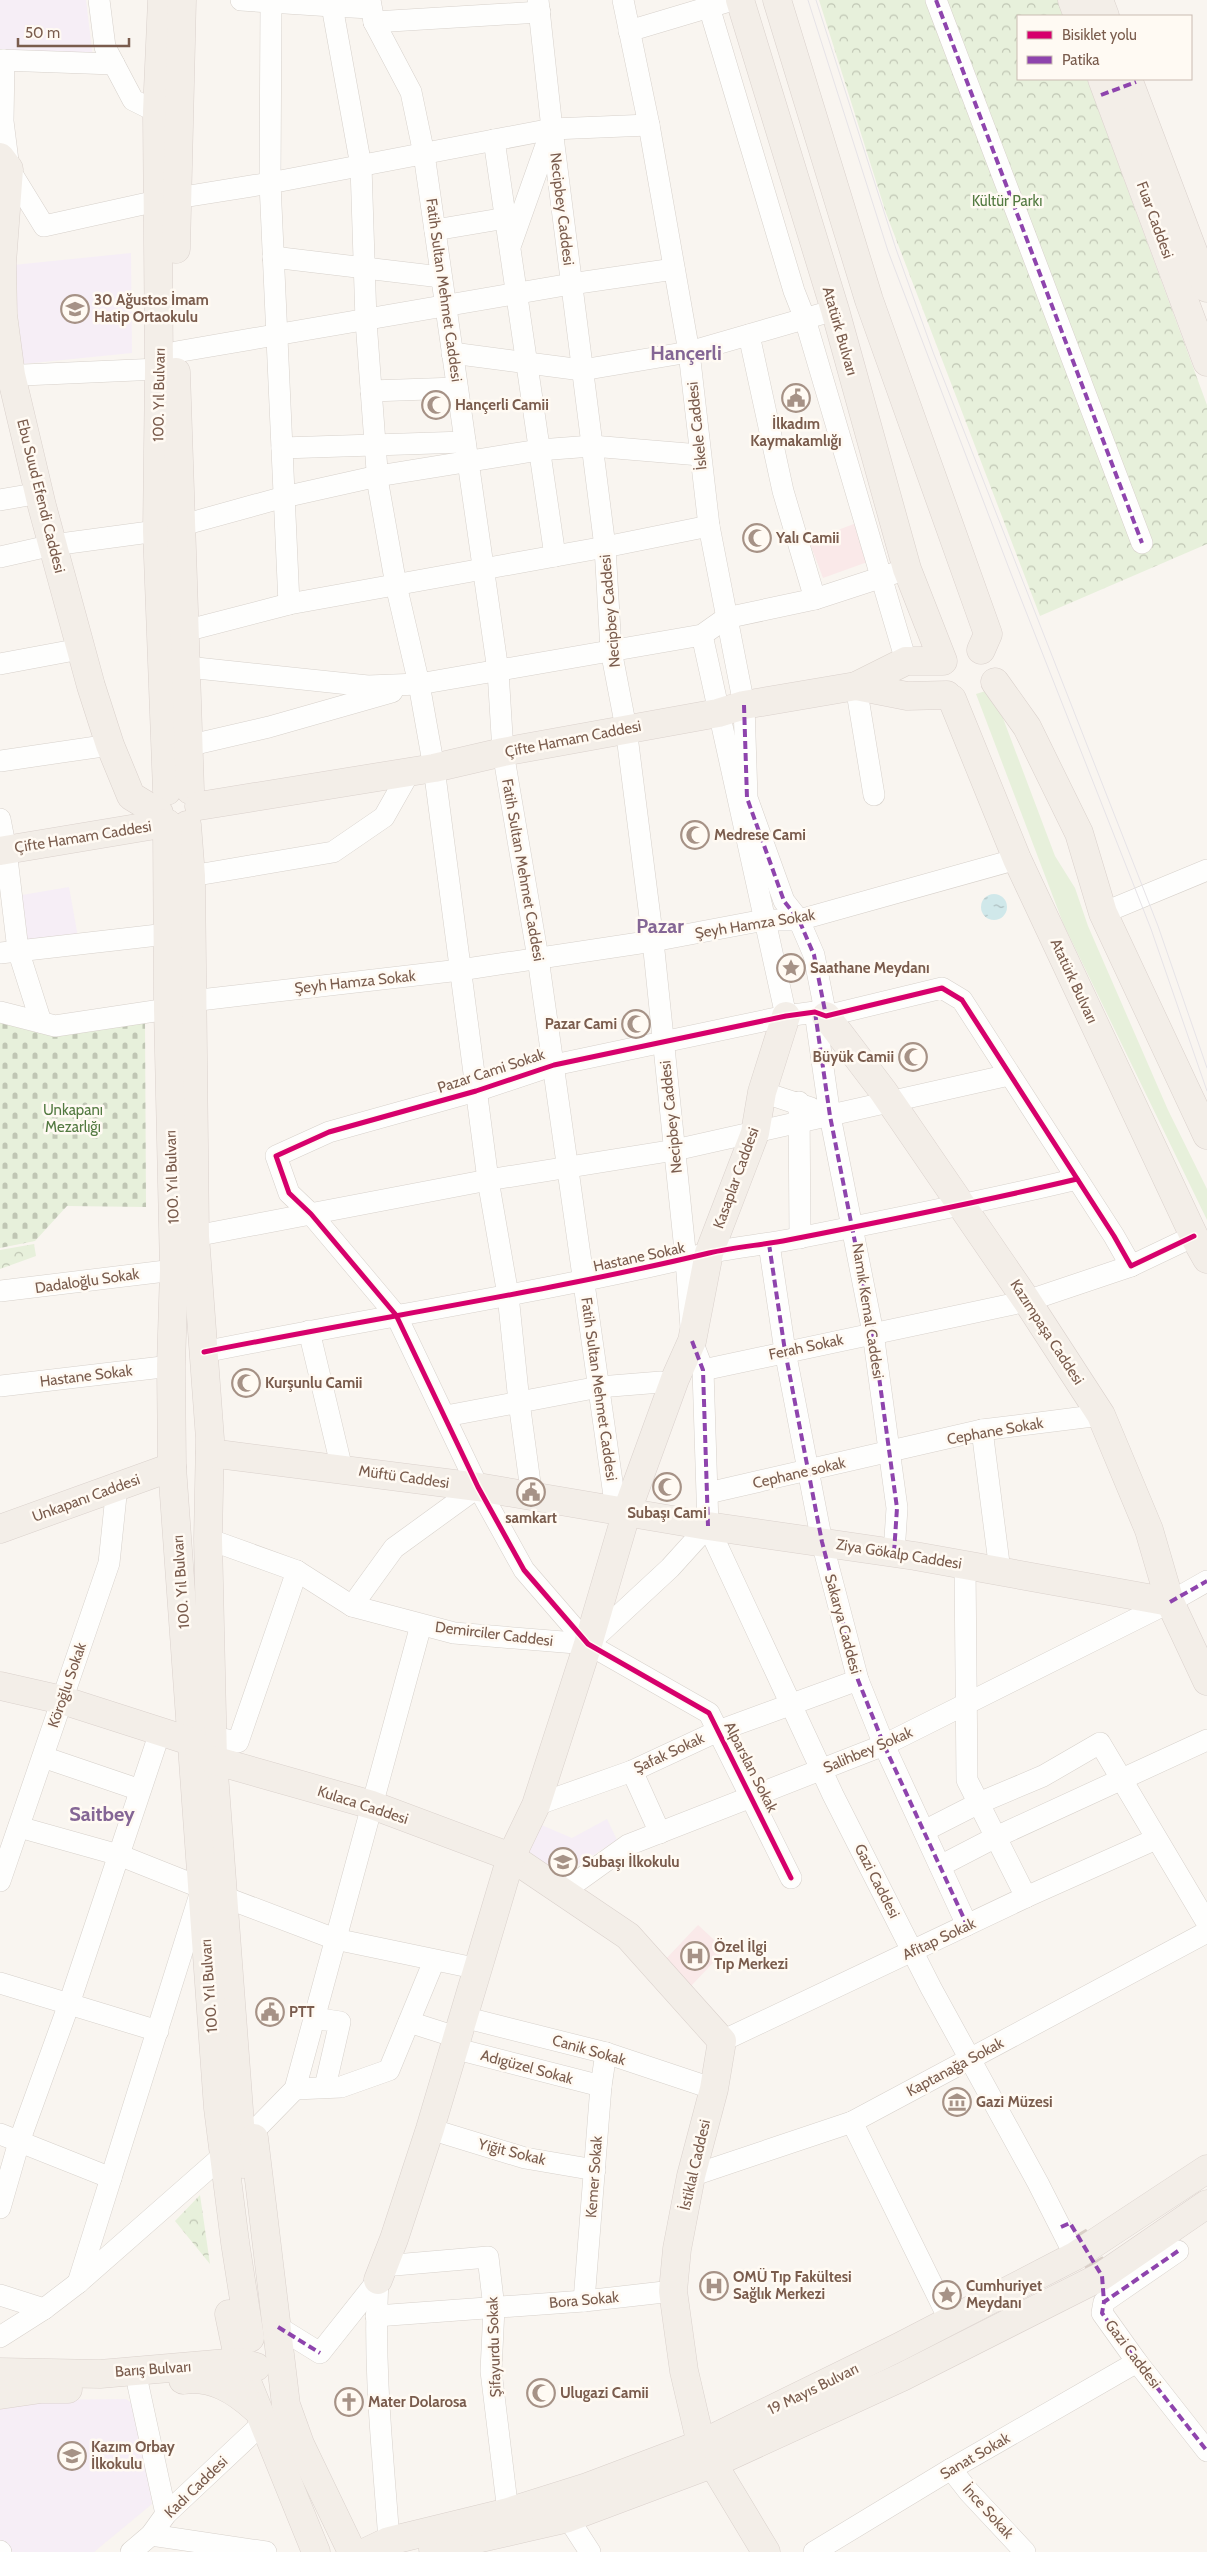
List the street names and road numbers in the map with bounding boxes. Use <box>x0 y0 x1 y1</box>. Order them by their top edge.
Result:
street label: Necipbey Caddesi <box>546 152 578 266</box>
street label: Fuar Caddesi <box>1133 179 1177 261</box>
street label: Fatih Sultan Mehmet Caddesi <box>422 197 466 383</box>
street label: Atatürk Bulvarı <box>819 285 861 377</box>
street label: 100. Yıl Bulvarı <box>149 348 169 442</box>
street label: İskele Caddesi <box>682 381 711 471</box>
street label: Ebu Suud Efendi Caddesi <box>13 417 69 575</box>
street label: Necipbey Caddesi <box>596 554 624 668</box>
street label: Çifte Hamam Caddesi <box>503 717 643 761</box>
street label: Fatih Sultan Mehmet Caddesi <box>498 777 548 963</box>
street label: Çifte Hamam Caddesi <box>13 817 153 857</box>
street label: Şeyh Hamza Sokak <box>694 906 817 942</box>
street label: Atatürk Bulvarı <box>1047 936 1101 1026</box>
street label: Şeyh Hamza Sokak <box>294 967 417 997</box>
street label: Pazar Cami Sokak <box>435 1045 547 1097</box>
street label: Necipbey Caddesi <box>656 1060 686 1174</box>
street label: Kasaplar Caddesi <box>709 1125 763 1231</box>
street label: 100. Yıl Bulvarı <box>161 1130 183 1224</box>
street label: Hastane Sokak <box>592 1238 687 1275</box>
street label: Namık Kemal Caddesi <box>848 1242 888 1380</box>
street label: Dadaloğlu Sokak <box>34 1265 141 1297</box>
street label: Kazımpaşa Caddesi <box>1006 1276 1088 1388</box>
street label: Fatih Sultan Mehmet Caddesi <box>577 1296 621 1482</box>
street label: Ferah Sokak <box>767 1330 845 1364</box>
street label: Hastane Sokak <box>39 1361 134 1391</box>
street label: Cephane Sokak <box>945 1414 1045 1448</box>
street label: Cephane sokak <box>751 1453 848 1492</box>
street label: Müftü Caddesi <box>358 1462 450 1492</box>
street label: Unkapanı Caddesi <box>30 1470 142 1526</box>
street label: 100. Yıl Bulvarı <box>169 1535 193 1629</box>
street label: Ziya Gökalp Caddesi <box>835 1535 963 1573</box>
street label: Sakarya Caddesi <box>821 1572 865 1676</box>
street label: Demirciler Caddesi <box>434 1618 554 1650</box>
street label: Köroğlu Sokak <box>44 1640 90 1730</box>
street label: Alparslan Sokak <box>720 1719 782 1816</box>
street label: Salihbey Sokak <box>821 1723 916 1777</box>
street label: Şafak Sokak <box>631 1729 707 1777</box>
street label: Kulaca Caddesi <box>315 1782 411 1828</box>
street label: Gazi Caddesi <box>851 1841 903 1921</box>
street label: Afitap Sokak <box>900 1914 979 1964</box>
street label: 100. Yıl Bulvarı <box>197 1939 221 2033</box>
street label: Canik Sokak <box>550 2031 628 2069</box>
street label: Kaptanağa Sokak <box>903 2034 1007 2100</box>
street label: Adıgüzel Sokak <box>479 2046 575 2088</box>
street label: İstiklal Caddesi <box>675 2118 714 2212</box>
street label: Yiğit Sokak <box>475 2135 548 2169</box>
street label: Kemer Sokak <box>582 2135 606 2219</box>
street label: Bora Sokak <box>548 2288 620 2312</box>
street label: Şifayurdu Sokak <box>483 2296 505 2398</box>
street label: Gazi Caddesi <box>1101 2316 1165 2392</box>
street label: Barış Bulvarı <box>114 2357 192 2381</box>
street label: 19 Mayıs Bulvarı <box>765 2359 861 2419</box>
street label: Sanat Sokak <box>937 2429 1013 2483</box>
street label: Kadı Caddesi <box>161 2452 231 2522</box>
street label: İnce Sokak <box>959 2479 1018 2542</box>

